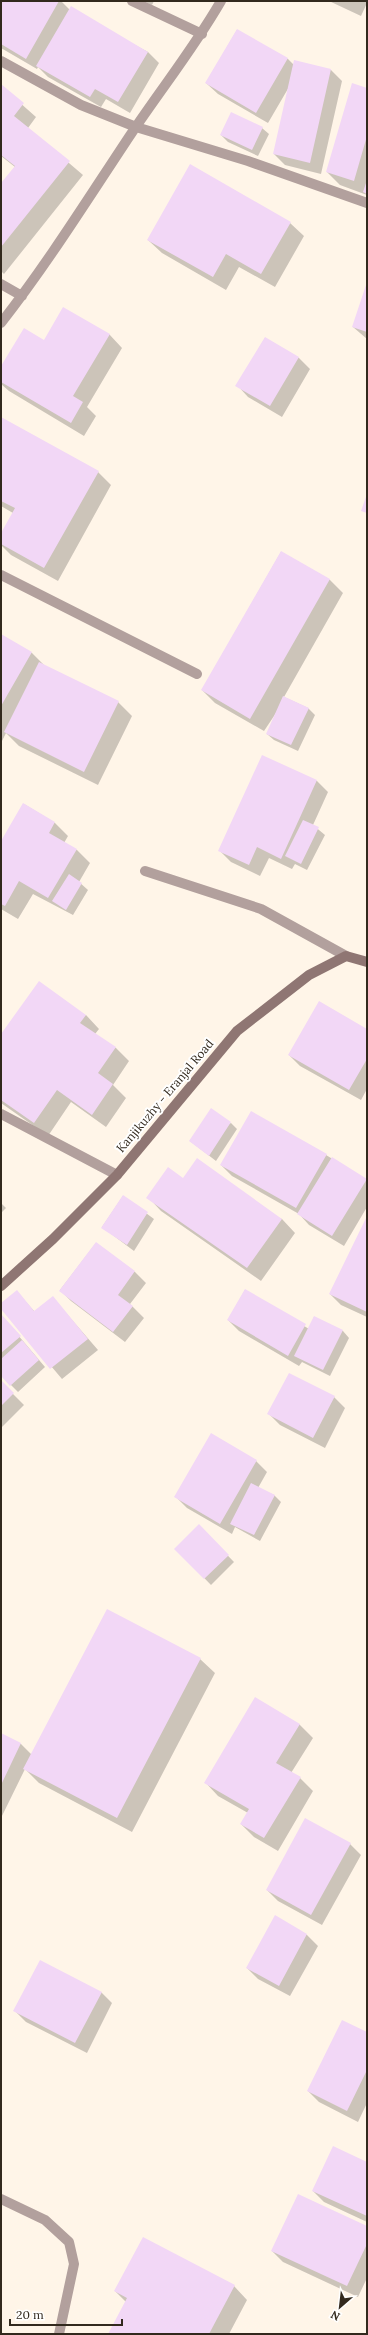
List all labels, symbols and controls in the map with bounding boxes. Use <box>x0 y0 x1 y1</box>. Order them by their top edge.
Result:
street label: Kanjikuzhy - Eranjal Road <box>113 1036 216 1155</box>
north arrow <box>320 2287 360 2327</box>
scale bar <box>10 2301 122 2327</box>
text: 20 m <box>16 2307 44 2322</box>
text: N <box>328 2307 342 2324</box>

